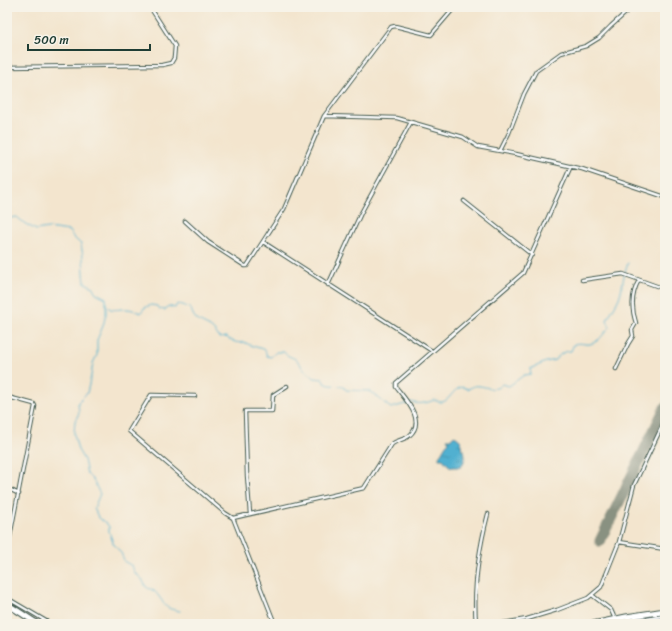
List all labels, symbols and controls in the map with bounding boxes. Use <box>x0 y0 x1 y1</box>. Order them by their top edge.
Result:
scale bar <box>28 26 150 52</box>
text: 500 m <box>34 29 69 51</box>

